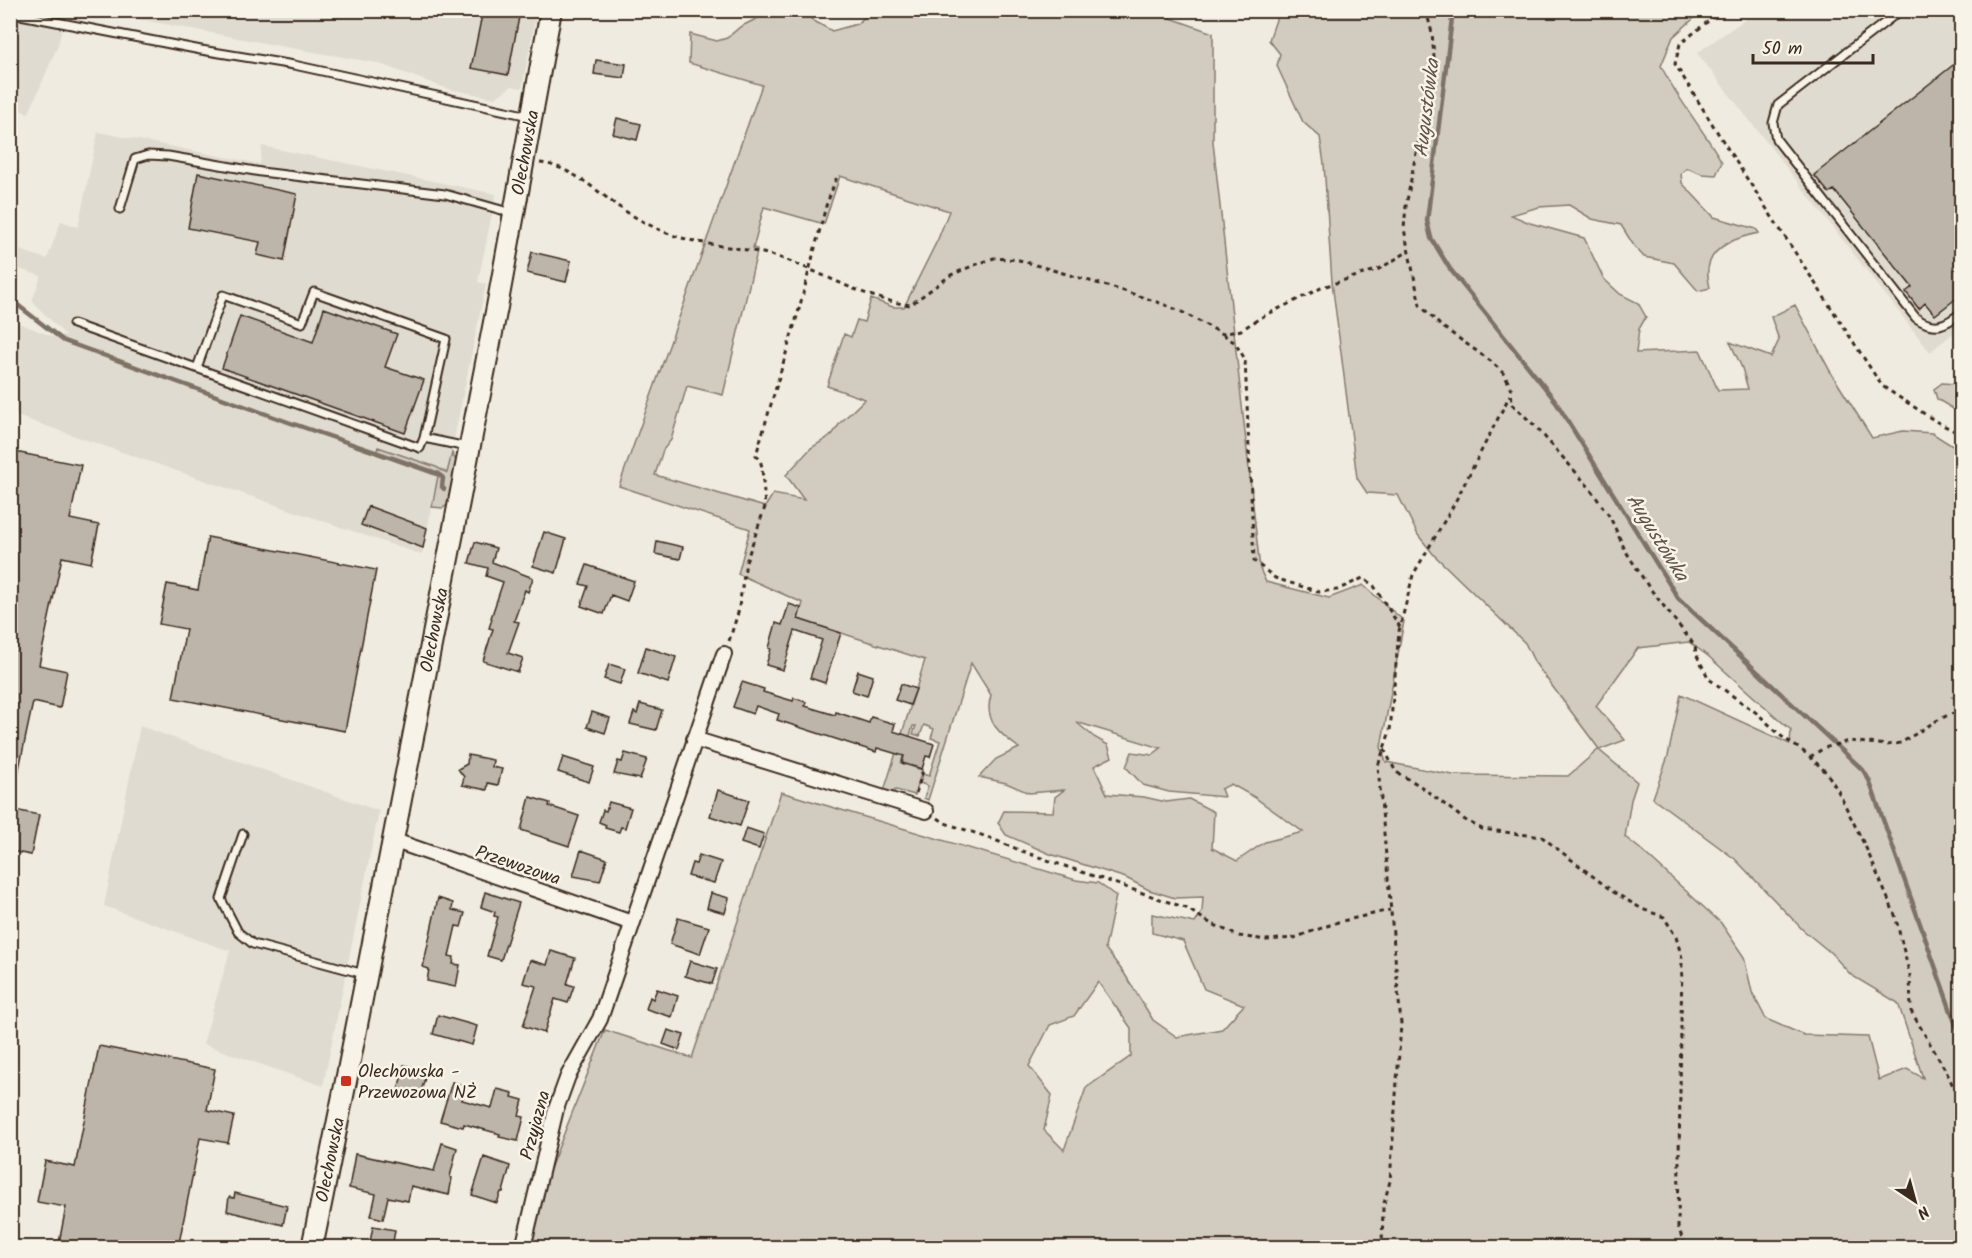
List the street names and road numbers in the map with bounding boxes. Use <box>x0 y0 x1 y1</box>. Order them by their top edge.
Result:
street label: Olechowska <box>505 108 549 198</box>
street label: Olechowska <box>413 585 458 675</box>
street label: Przewozowa <box>471 838 564 895</box>
street label: Przyjazna <box>513 1087 560 1163</box>
street label: Olechowska <box>309 1115 354 1205</box>

